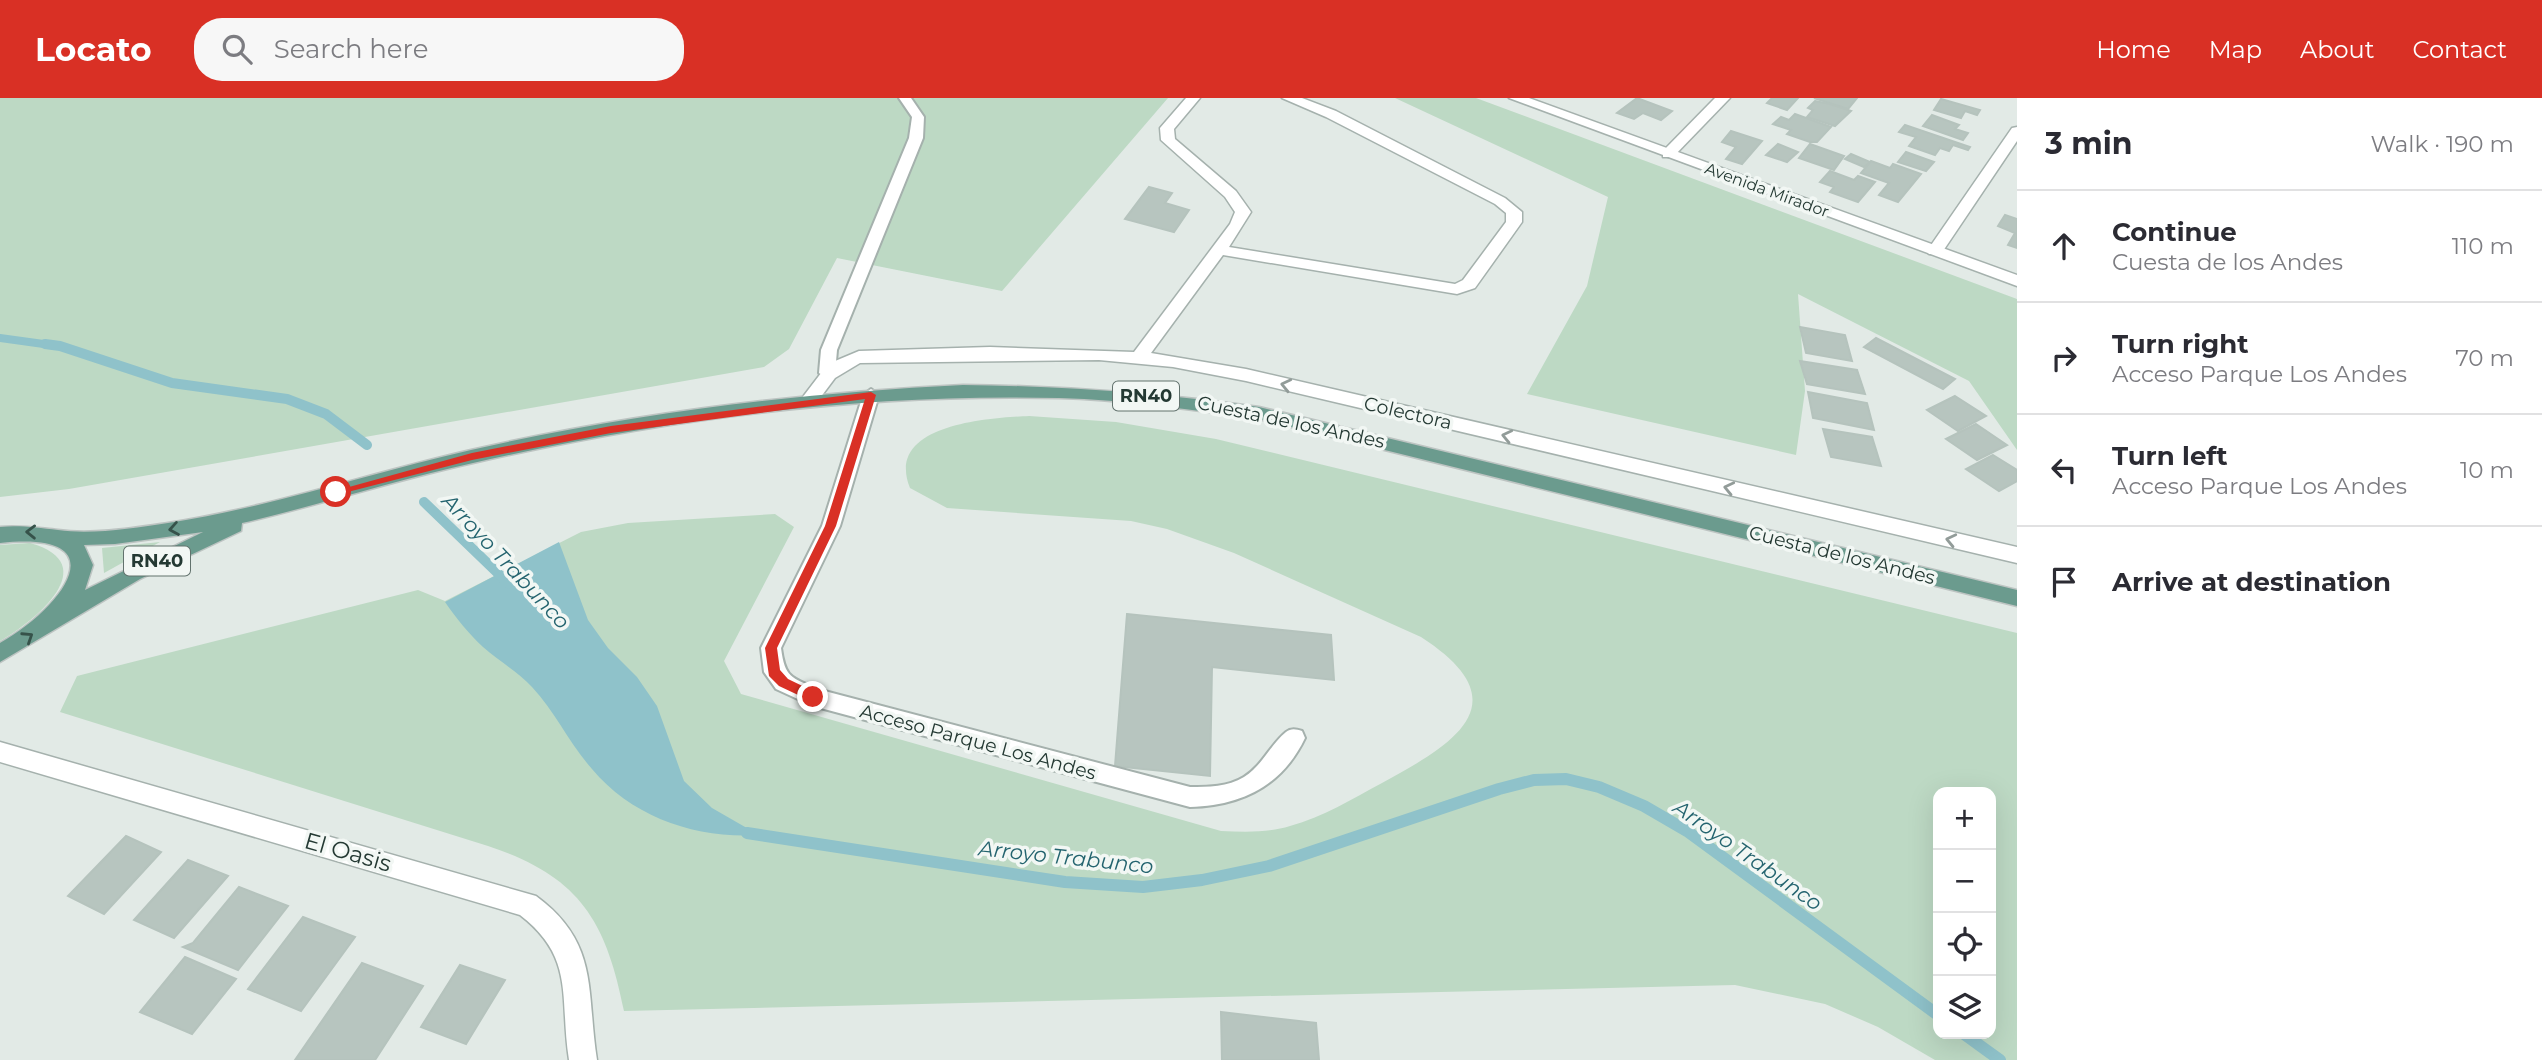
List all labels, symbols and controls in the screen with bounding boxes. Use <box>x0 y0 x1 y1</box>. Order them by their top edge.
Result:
search box <box>194 18 684 81</box>
text: Locato <box>35 29 152 69</box>
icon: search <box>218 30 256 68</box>
text: Search here <box>274 33 428 65</box>
text: Home <box>2096 35 2171 64</box>
text: Map <box>2209 35 2262 64</box>
text: About <box>2300 35 2374 64</box>
text: Contact <box>2412 35 2507 64</box>
text: 3 min <box>2045 125 2132 162</box>
text: Walk · 190 m <box>2370 130 2514 158</box>
street label: Avenida Mirador <box>1702 159 1832 221</box>
text: Continue <box>2112 216 2237 248</box>
icon: ahead <box>2045 227 2083 265</box>
text: 110 m <box>2452 232 2514 260</box>
text: Cuesta de los Andes <box>2112 248 2343 276</box>
text: Turn right <box>2112 328 2248 360</box>
icon: right <box>2045 339 2083 377</box>
text: 70 m <box>2455 344 2514 372</box>
text: Acceso Parque Los Andes <box>2112 360 2407 388</box>
one-way arrow <box>1280 378 1292 393</box>
road number: RN40 <box>1113 382 1179 410</box>
street label: Cuesta de los Andes <box>1195 391 1387 453</box>
street label: Colectora <box>1362 392 1454 434</box>
one-way arrow <box>1502 430 1514 445</box>
text: Turn left <box>2112 440 2228 472</box>
icon: left <box>2045 451 2083 489</box>
text: 10 m <box>2460 456 2514 484</box>
text: Acceso Parque Los Andes <box>2112 472 2407 500</box>
route start <box>320 476 351 507</box>
one-way arrow <box>1723 482 1735 496</box>
water label: Arroyo Trabunco <box>436 487 575 634</box>
one-way arrow <box>168 520 180 535</box>
street label: Cuesta de los Andes <box>1747 521 1937 589</box>
one-way arrow <box>25 525 36 540</box>
one-way arrow <box>1945 534 1957 548</box>
road number: RN40 <box>124 546 190 575</box>
icon: arrive <box>2045 563 2083 601</box>
text: Arrive at destination <box>2112 566 2391 598</box>
one-way arrow <box>20 632 33 645</box>
route end <box>797 681 828 712</box>
street label: Acceso Parque Los Andes <box>857 699 1099 785</box>
map controls <box>1933 787 1996 1039</box>
button: + <box>1933 787 1996 850</box>
water label: Arroyo Trabunco <box>1667 793 1827 916</box>
street label: El Oasis <box>301 826 395 878</box>
water label: Arroyo Trabunco <box>975 835 1155 879</box>
button: − <box>1933 850 1996 913</box>
button: locate <box>1933 913 1996 976</box>
button: layers <box>1933 976 1996 1039</box>

